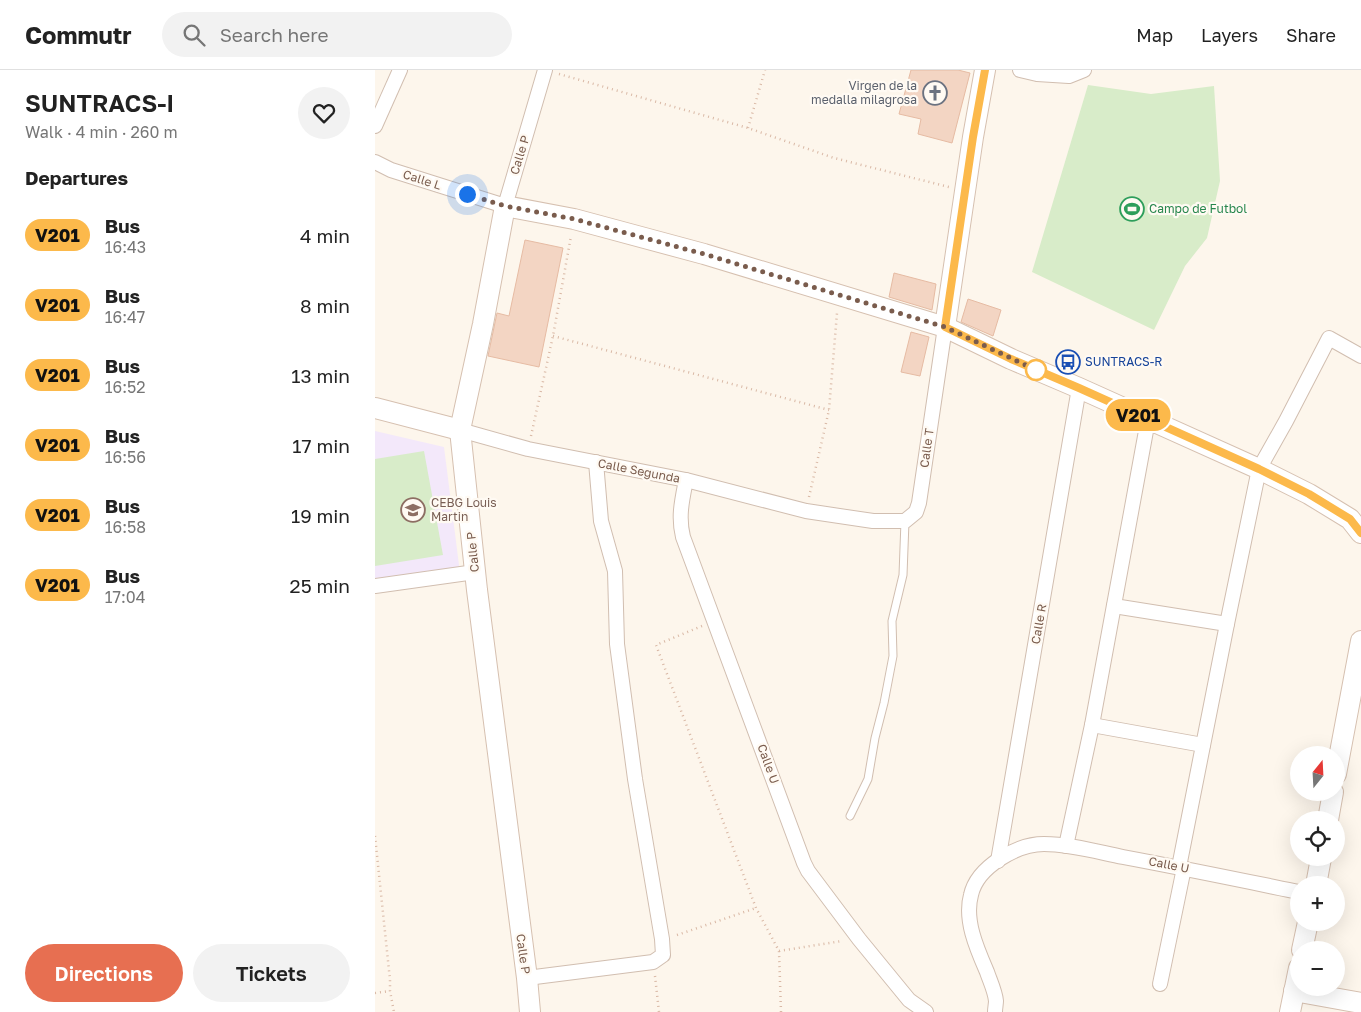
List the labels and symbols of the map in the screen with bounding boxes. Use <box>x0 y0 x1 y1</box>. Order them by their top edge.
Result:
place label: Virgen de la medalla milagrosa <box>811 78 917 107</box>
church icon: Virgen de la medalla milagrosa <box>922 80 948 106</box>
street label: Calle P <box>506 133 533 176</box>
street label: Calle L <box>401 166 443 193</box>
your location <box>455 182 480 207</box>
sports icon: Campo de Futbol <box>1119 196 1145 222</box>
place label: Campo de Futbol <box>1149 201 1247 216</box>
bus stop icon: SUNTRACS-R <box>1055 349 1081 375</box>
place label: SUNTRACS-R <box>1085 354 1163 369</box>
unlabelled marker <box>1025 359 1047 381</box>
line badge: V201 <box>1103 399 1173 431</box>
street label: Calle T <box>916 427 937 469</box>
street label: Calle Segunda <box>597 455 681 486</box>
place label: CEBG Louis Martin <box>431 495 497 524</box>
school or university icon: CEBG Louis Martin <box>400 497 426 523</box>
street label: Calle P <box>463 531 482 573</box>
street label: Calle R <box>1028 603 1049 645</box>
street label: Calle U <box>754 742 783 786</box>
north arrow <box>1290 746 1345 801</box>
street label: Calle U <box>1147 853 1191 876</box>
street label: Calle P <box>513 933 534 975</box>

